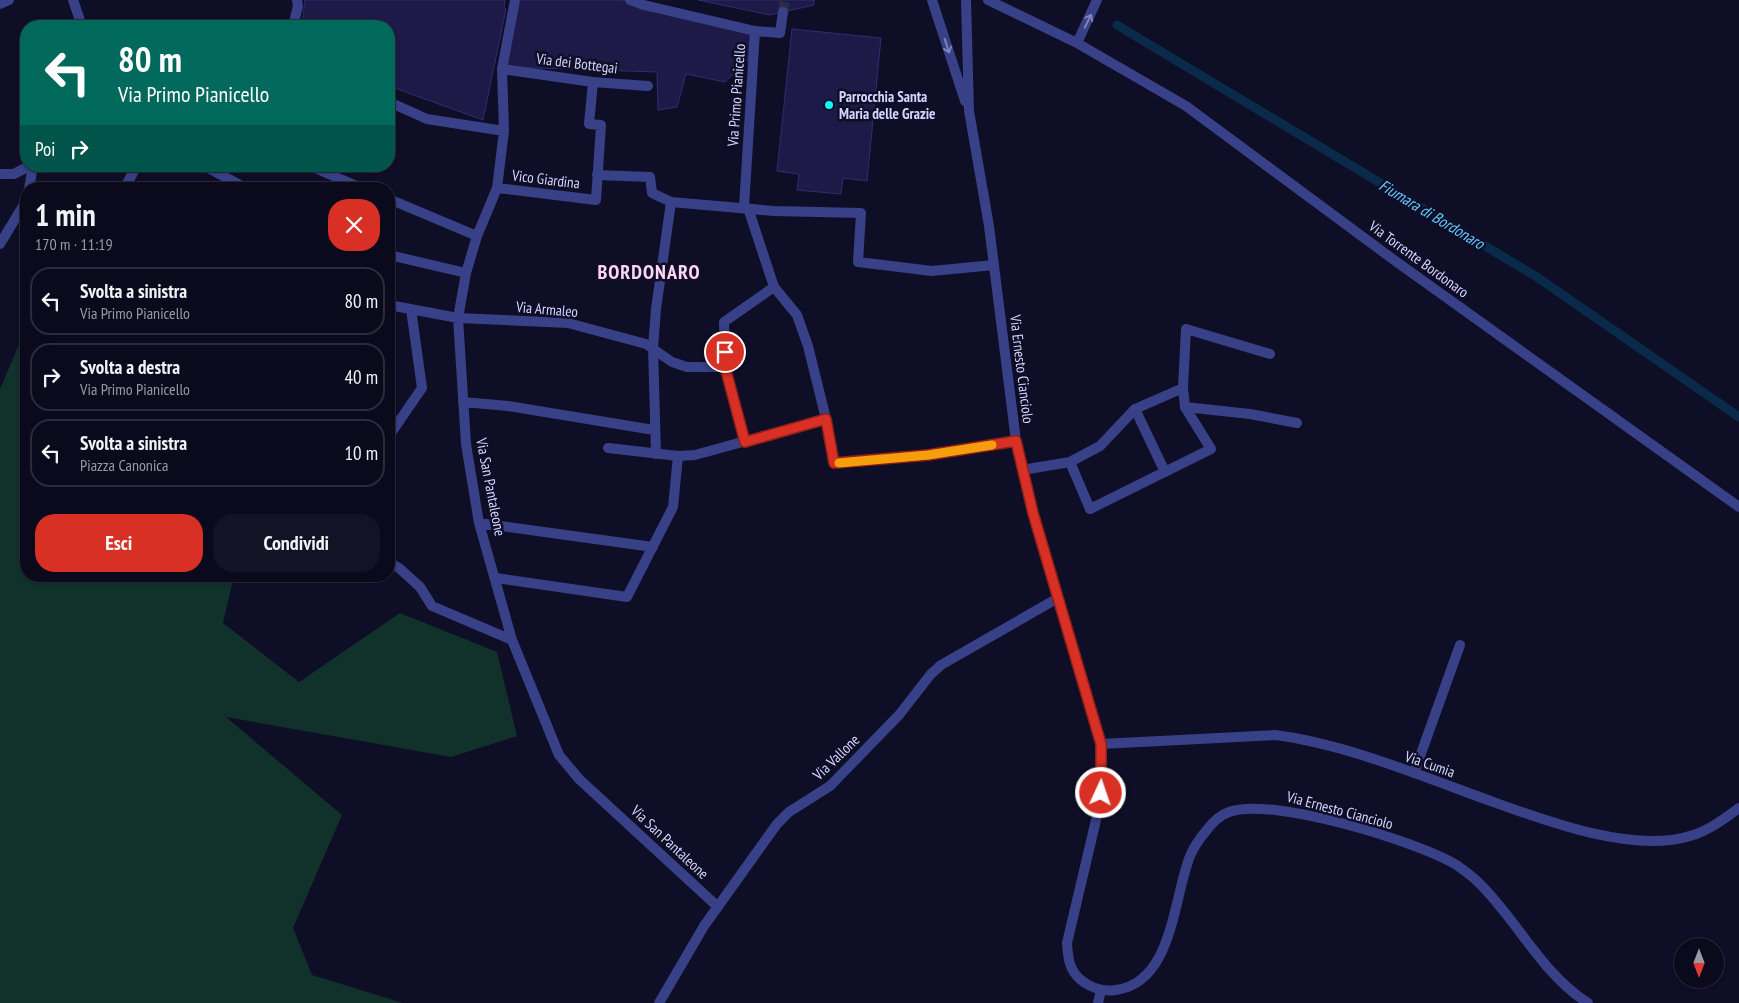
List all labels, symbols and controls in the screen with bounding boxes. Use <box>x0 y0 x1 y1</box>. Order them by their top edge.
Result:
one-way arrow <box>1083 14 1093 29</box>
text: 80 m <box>118 36 182 82</box>
one-way arrow <box>943 38 953 54</box>
icon: left <box>35 40 100 105</box>
street label: Via Primo Pianicello <box>723 43 749 148</box>
street label: Via dei Bottegai <box>534 48 619 77</box>
text: Via Primo Pianicello <box>118 80 269 108</box>
place label: Parrocchia Santa Maria delle Grazie <box>839 87 936 123</box>
marker: Parrocchia Santa Maria delle Grazie <box>823 99 835 111</box>
icon: right <box>65 135 93 163</box>
text: Poi <box>35 137 55 161</box>
street label: Vico Giardina <box>510 165 581 193</box>
water label: Fiumara di Bordonaro <box>1376 175 1489 254</box>
text: 1 min <box>35 195 96 234</box>
button: close <box>328 199 380 251</box>
street label: Via Torrente Bordonaro <box>1365 216 1473 302</box>
text: 170 m · 11:19 <box>35 234 113 254</box>
district label: BORDONARO <box>597 259 701 285</box>
text: Svolta a sinistra <box>80 279 187 303</box>
icon: left <box>37 287 65 315</box>
text: 80 m <box>345 289 378 313</box>
street label: Via Armaleo <box>514 297 579 321</box>
text: Via Primo Pianicello <box>80 303 190 323</box>
street label: Via Ernesto Cianciolo <box>1006 313 1038 424</box>
pin <box>704 331 746 373</box>
icon: arrive <box>711 338 739 366</box>
text: Svolta a destra <box>80 355 180 379</box>
icon: right <box>37 363 65 391</box>
text: 40 m <box>345 365 378 389</box>
text: Via Primo Pianicello <box>80 379 190 399</box>
text: Svolta a sinistra <box>80 431 187 455</box>
street label: Via San Pantaleone <box>472 435 510 538</box>
icon: left <box>37 439 65 467</box>
text: 10 m <box>345 441 378 465</box>
text: Piazza Canonica <box>80 455 168 475</box>
button: Esci <box>35 514 203 572</box>
button: Condividi <box>213 514 380 572</box>
street label: Via Vallone <box>808 730 863 785</box>
street label: Via Cumia <box>1402 746 1457 781</box>
position arrow <box>1074 766 1126 818</box>
street label: Via Ernesto Cianciolo <box>1284 786 1395 833</box>
street label: Via San Pantaleone <box>626 800 713 883</box>
north arrow <box>1674 938 1724 988</box>
map controls <box>1674 938 1724 988</box>

